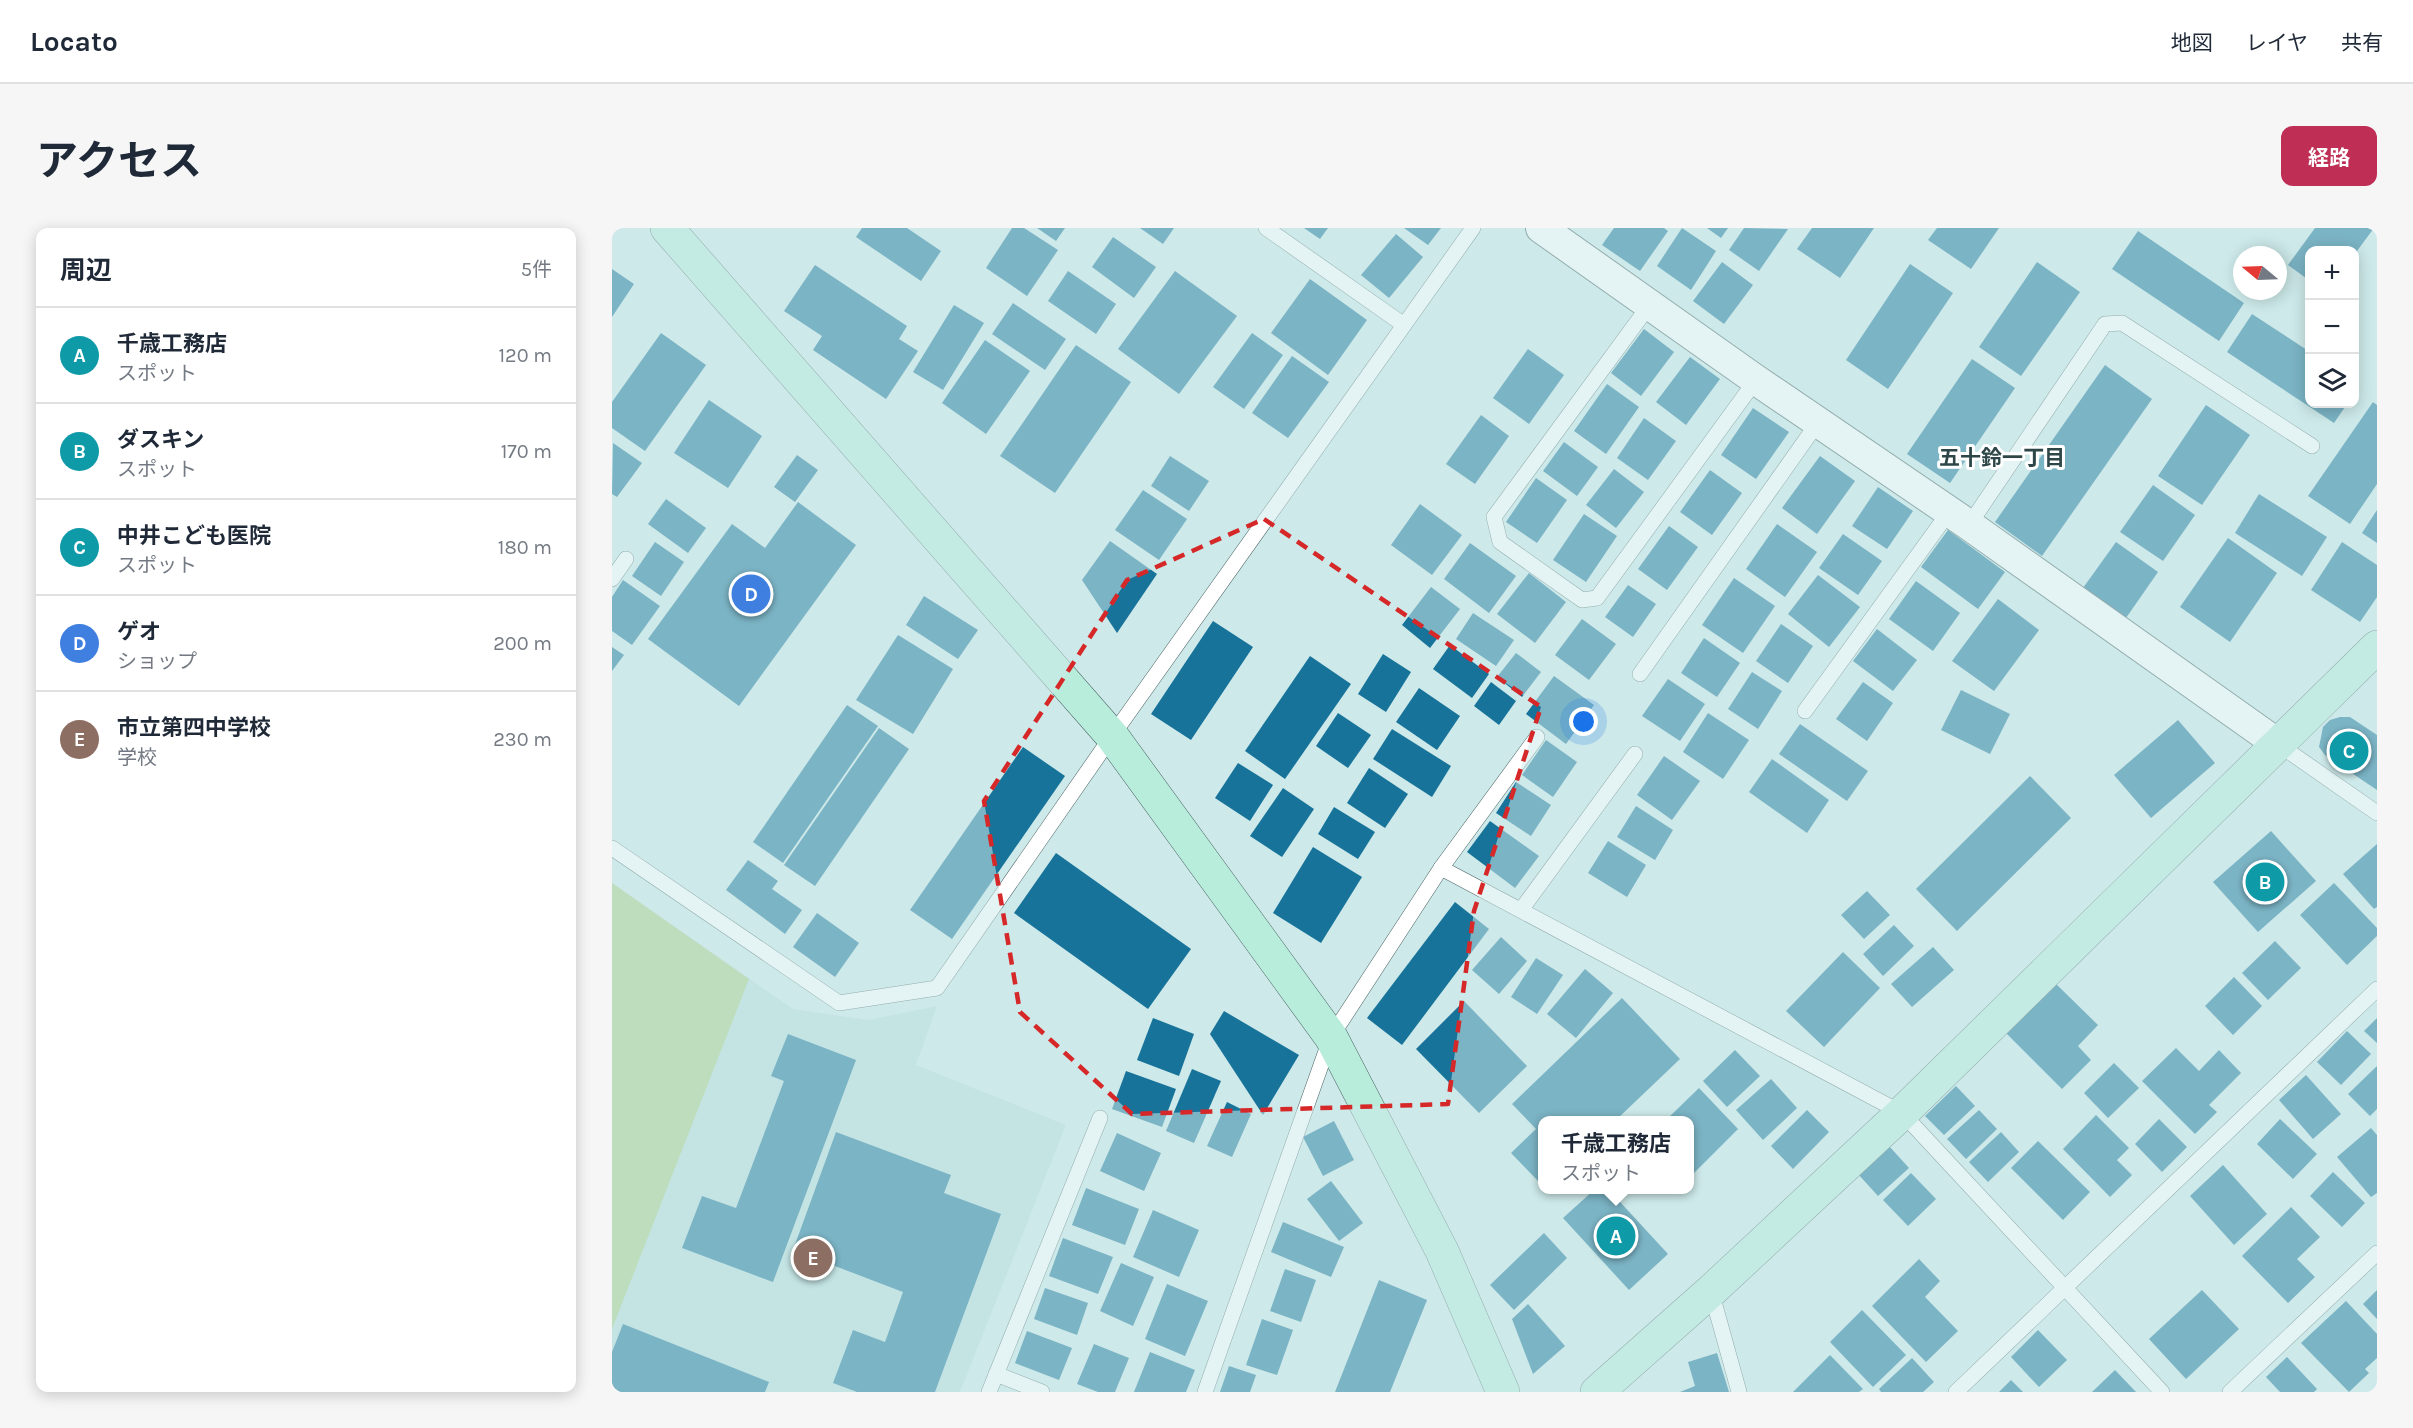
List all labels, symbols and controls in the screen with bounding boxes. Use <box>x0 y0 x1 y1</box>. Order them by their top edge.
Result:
text: Locato <box>30 25 118 58</box>
text: 地図 <box>2171 31 2213 55</box>
text: レイヤ <box>2246 31 2308 55</box>
text: 共有 <box>2341 31 2383 55</box>
button: 経路 <box>2281 126 2377 186</box>
text: アクセス <box>36 136 202 186</box>
north arrow <box>2233 246 2287 300</box>
map controls <box>2305 246 2359 408</box>
button: + <box>2305 246 2359 300</box>
text: 周辺 <box>60 255 112 286</box>
text: 5件 <box>521 258 552 281</box>
button: − <box>2305 300 2359 354</box>
text: 千歳工務店 <box>117 331 227 357</box>
text: A <box>73 344 86 367</box>
text: 120 m <box>498 344 552 367</box>
button: layers <box>2305 354 2359 408</box>
text: スポット <box>117 362 197 385</box>
text: ダスキン <box>117 427 204 453</box>
text: B <box>73 440 86 463</box>
text: 170 m <box>501 440 552 463</box>
district label: 五十鈴一丁目 <box>1939 446 2065 470</box>
text: スポット <box>117 458 197 481</box>
text: 中井こども医院 <box>117 523 271 549</box>
text: C <box>73 536 86 559</box>
text: 180 m <box>498 536 552 559</box>
text: スポット <box>117 554 197 577</box>
pin: D <box>732 572 770 616</box>
text: ゲオ <box>117 619 161 645</box>
text: D <box>73 632 86 655</box>
text: 200 m <box>493 632 552 655</box>
text: ショップ <box>117 650 197 673</box>
your location <box>1569 707 1598 736</box>
text: 市立第四中学校 <box>117 715 271 741</box>
text: E <box>74 728 85 751</box>
text: 230 m <box>493 728 552 751</box>
pin: C <box>2330 728 2368 774</box>
text: 学校 <box>117 746 157 769</box>
pin: B <box>2246 860 2284 904</box>
popup <box>1538 1116 1694 1194</box>
text: 千歳工務店 <box>1561 1131 1671 1157</box>
text: スポット <box>1561 1162 1641 1185</box>
pin: A <box>1596 1214 1636 1258</box>
pin: E <box>794 1236 832 1280</box>

